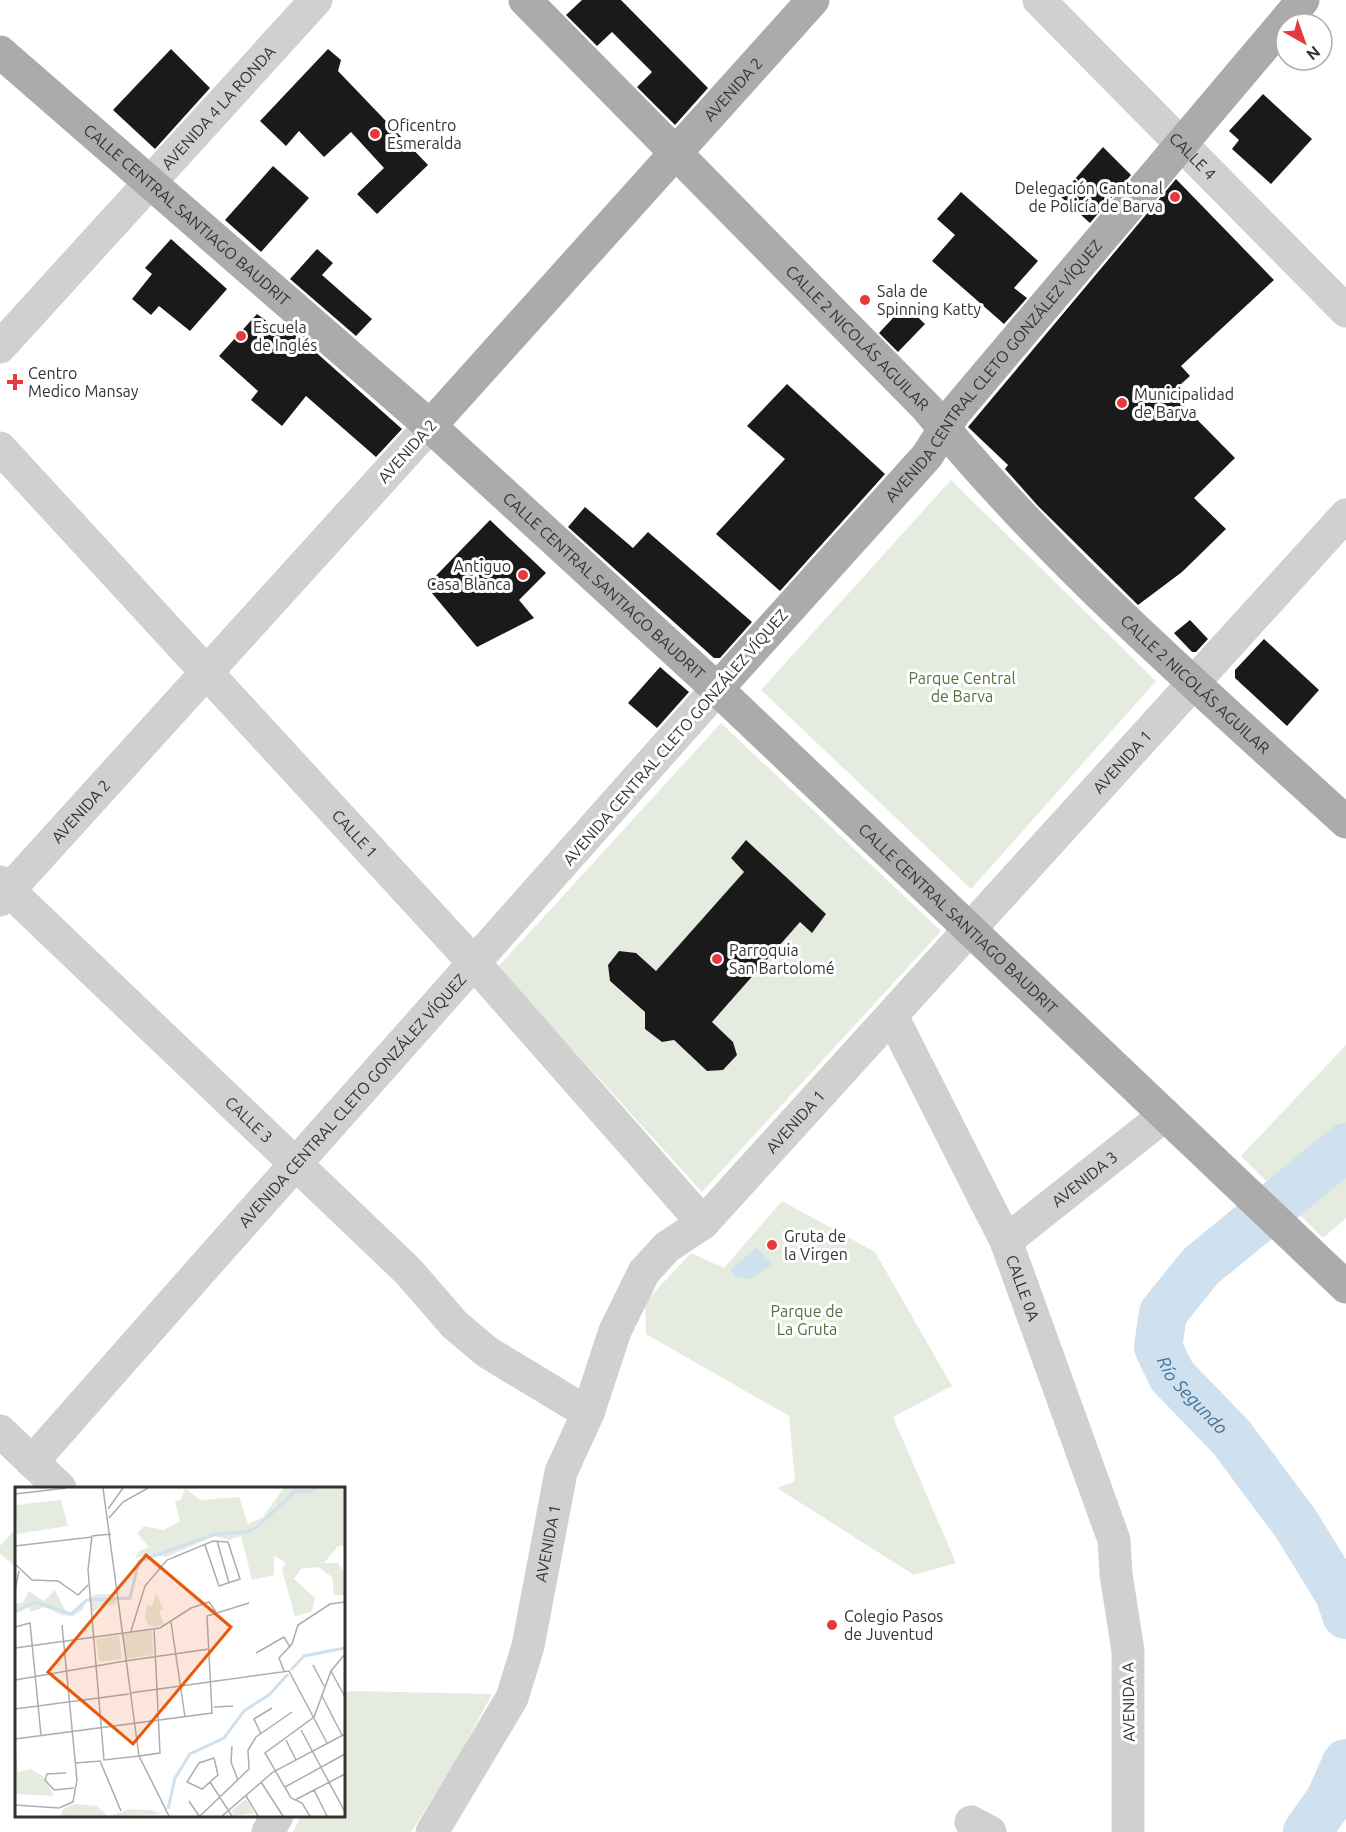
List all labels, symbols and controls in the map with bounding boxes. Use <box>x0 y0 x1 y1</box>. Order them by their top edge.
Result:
north arrow <box>1274 12 1334 72</box>
street label: AVENIDA 4 LA RONDA <box>158 42 279 173</box>
text: N <box>1303 43 1324 64</box>
street label: AVENIDA 2 <box>700 54 766 124</box>
place label: Oficentro Esmeralda <box>387 116 462 152</box>
street label: CALLE CENTRAL SANTIAGO BAUDRIT <box>80 120 294 309</box>
marker: Oficentro Esmeralda <box>368 127 382 141</box>
street label: CALLE 4 <box>1166 129 1220 183</box>
place label: Delegación Cantonal de Policía de Barva <box>1015 179 1163 215</box>
marker: Delegación Cantonal de Policía de Barva <box>1168 190 1182 204</box>
street label: AVENIDA CENTRAL CLETO GONZÁLEZ VÍQUEZ <box>881 236 1106 505</box>
street label: CALLE 2 NICOLÁS AGUILAR <box>782 261 933 414</box>
place label: Sala de Spinning Katty <box>877 282 981 318</box>
marker: Sala de Spinning Katty <box>858 293 872 307</box>
place label: Escuela de Inglés <box>253 318 317 354</box>
marker: Escuela de Inglés <box>234 329 248 343</box>
place label: Centro Medico Mansay <box>28 364 139 400</box>
marker: Centro Medico Mansay <box>6 373 24 391</box>
place label: Municipalidad de Barva <box>1134 385 1234 421</box>
marker: Municipalidad de Barva <box>1115 396 1129 410</box>
street label: AVENIDA 2 <box>374 416 440 486</box>
street label: CALLE CENTRAL SANTIAGO BAUDRIT <box>499 489 709 683</box>
place label: Antiguo Casa Blanca <box>427 557 511 593</box>
marker: Antiguo Casa Blanca <box>516 568 530 582</box>
street label: AVENIDA CENTRAL CLETO GONZÁLEZ VÍQUEZ <box>558 604 791 868</box>
street label: CALLE 2 NICOLÁS AGUILAR <box>1117 611 1273 757</box>
park label: Parque Central de Barva <box>908 669 1016 705</box>
street label: AVENIDA 1 <box>1089 727 1155 797</box>
street label: AVENIDA 2 <box>48 776 114 846</box>
street label: CALLE 1 <box>328 806 381 861</box>
street label: CALLE CENTRAL SANTIAGO BAUDRIT <box>855 820 1061 1017</box>
place label: Parroquia San Bartolomé <box>729 941 835 977</box>
marker: Parroquia San Bartolomé <box>710 952 724 966</box>
street label: AVENIDA CENTRAL CLETO GONZÁLEZ VÍQUEZ <box>235 970 469 1231</box>
street label: AVENIDA 1 <box>762 1086 828 1157</box>
street label: CALLE 3 <box>222 1093 276 1146</box>
street label: AVENIDA 3 <box>1048 1147 1121 1210</box>
place label: Gruta de la Virgen <box>784 1227 848 1263</box>
marker: Gruta de la Virgen <box>765 1238 779 1252</box>
street label: CALLE 0A <box>1003 1252 1043 1324</box>
park label: Parque de La Gruta <box>771 1302 843 1338</box>
water label: Río Segundo <box>1154 1353 1232 1438</box>
inset map <box>15 1487 345 1817</box>
street label: AVENIDA 1 <box>531 1503 564 1584</box>
place label: Colegio Pasos de Juventud <box>844 1607 943 1643</box>
marker: Colegio Pasos de Juventud <box>825 1618 839 1632</box>
street label: AVENIDA A <box>1118 1661 1138 1742</box>

